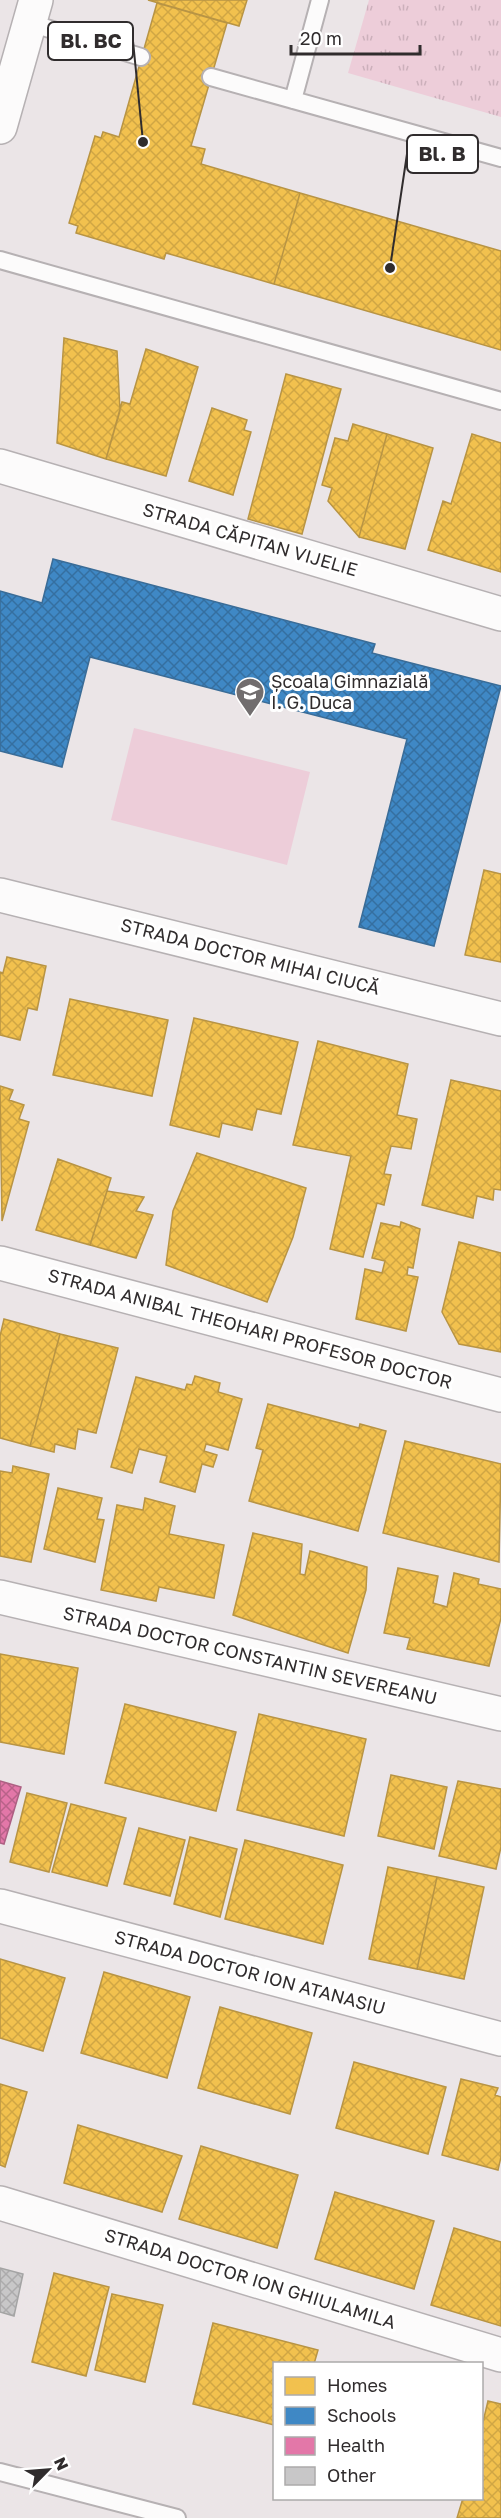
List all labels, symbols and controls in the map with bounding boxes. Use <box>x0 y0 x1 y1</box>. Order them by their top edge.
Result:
scale bar <box>291 18 420 56</box>
callout: Bl. BC <box>48 22 133 60</box>
text: 20 m <box>300 27 342 49</box>
text: Bl. BC <box>60 28 122 52</box>
callout: Bl. B <box>407 135 478 173</box>
text: Bl. B <box>418 141 466 165</box>
street label: STRADA CĂPITAN VIJELIE <box>140 498 360 580</box>
place label: Școala Gimnazială I. G. Duca <box>271 670 429 713</box>
school or university icon: Școala Gimnazială I. G. Duca <box>234 676 266 718</box>
street label: STRADA DOCTOR MIHAI CIUCĂ <box>118 913 382 999</box>
street label: STRADA ANIBAL THEOHARI PROFESOR DOCTOR <box>46 1263 455 1393</box>
street label: STRADA DOCTOR CONSTANTIN SEVEREANU <box>61 1601 439 1709</box>
street label: STRADA DOCTOR ION ATANASIU <box>112 1925 388 2019</box>
street label: STRADA DOCTOR ION GHIULAMILA <box>102 2223 399 2333</box>
legend <box>273 2362 483 2500</box>
text: Homes <box>327 2374 387 2396</box>
text: Schools <box>327 2404 396 2426</box>
text: Health <box>327 2434 385 2456</box>
north arrow <box>18 2440 78 2500</box>
text: N <box>50 2454 73 2473</box>
text: Other <box>327 2464 376 2486</box>

